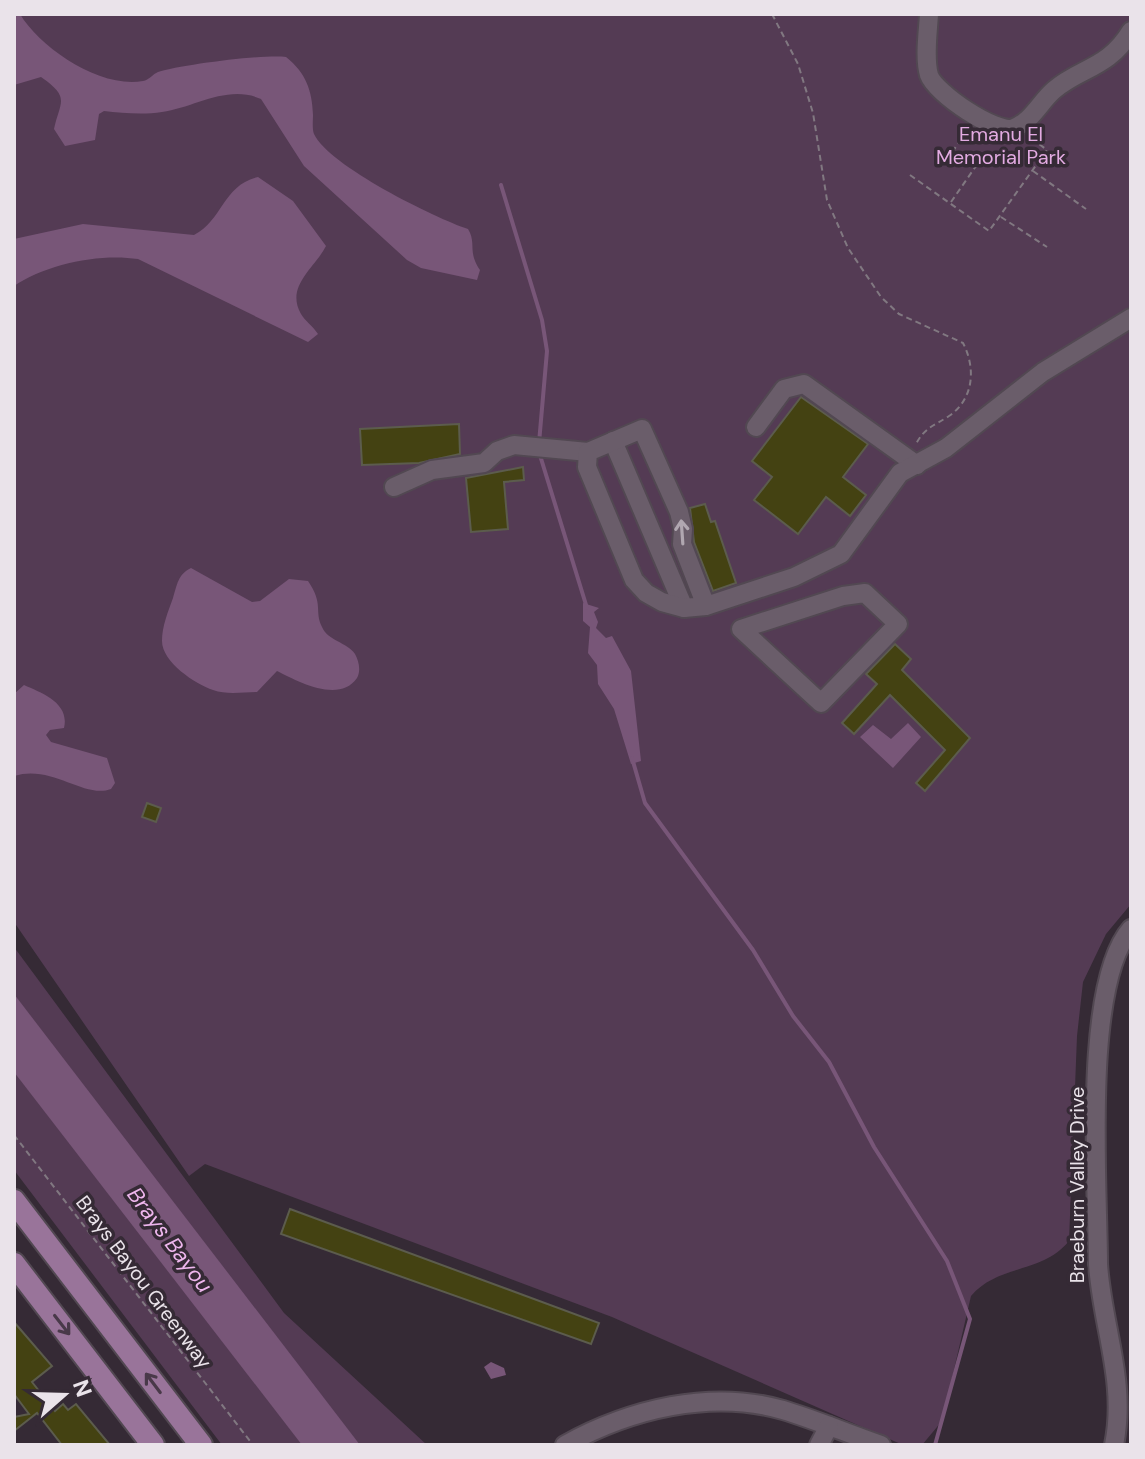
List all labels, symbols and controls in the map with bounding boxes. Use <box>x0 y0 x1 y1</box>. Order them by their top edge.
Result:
park label: Emanu El Memorial Park <box>936 121 1066 170</box>
one-way arrow <box>674 520 689 546</box>
street label: Braeburn Valley Drive <box>1064 1087 1090 1283</box>
water label: Brays Bayou <box>121 1181 219 1299</box>
street label: Brays Bayou Greenway <box>70 1190 218 1374</box>
one-way arrow <box>53 1314 70 1336</box>
north arrow <box>24 1355 104 1435</box>
one-way arrow <box>145 1373 162 1394</box>
text: N <box>66 1376 99 1401</box>

